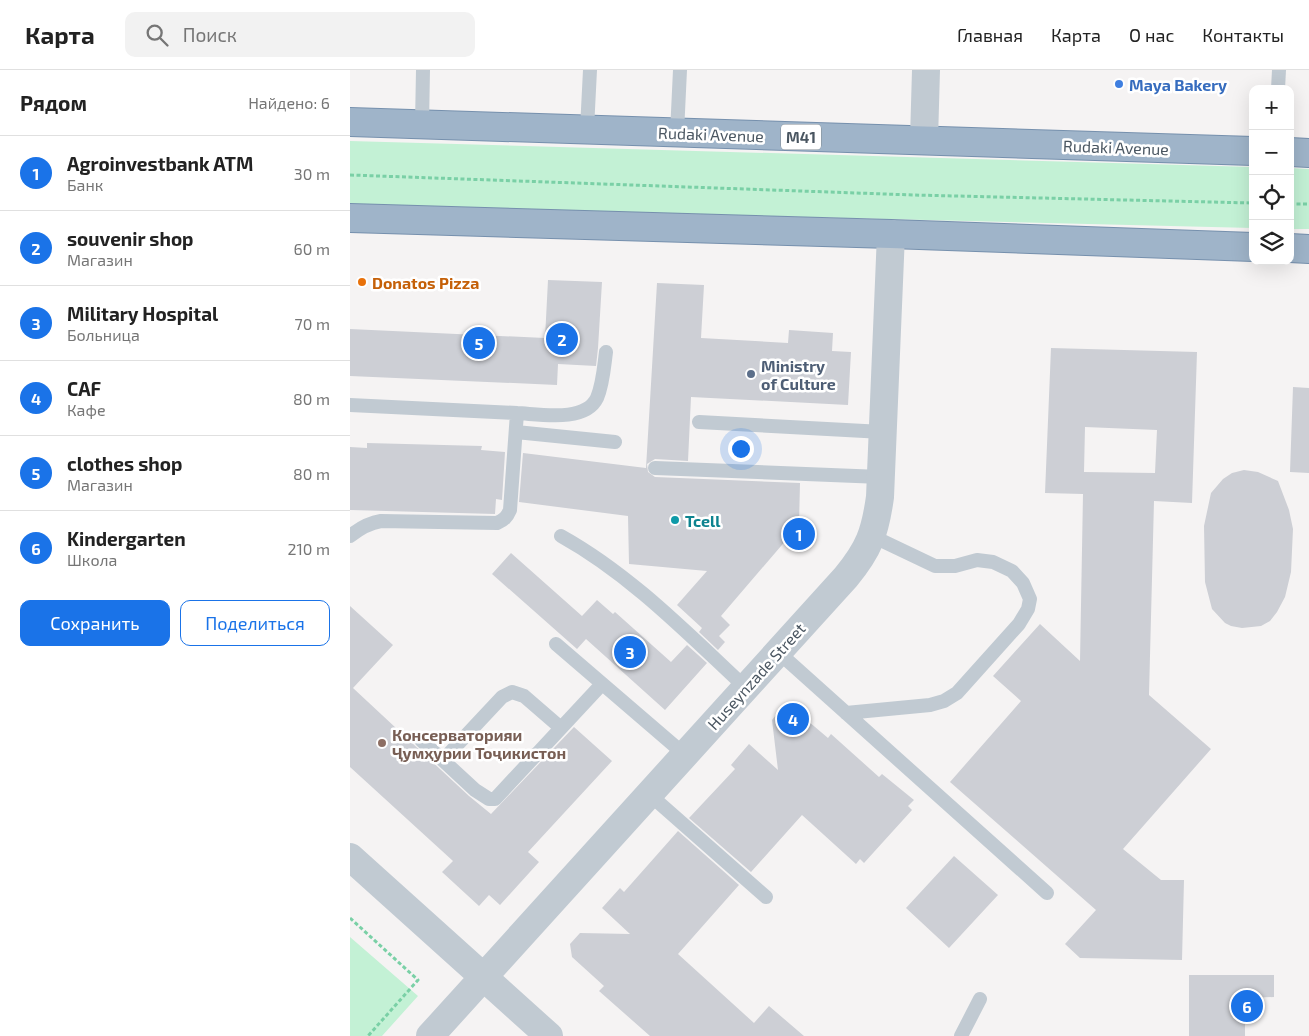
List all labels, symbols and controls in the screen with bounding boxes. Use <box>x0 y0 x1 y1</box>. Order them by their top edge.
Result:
search box <box>125 12 475 57</box>
text: Карта <box>25 20 95 49</box>
icon: search <box>143 21 171 49</box>
text: Поиск <box>183 23 237 46</box>
text: Главная <box>957 24 1023 46</box>
text: Карта <box>1051 24 1101 46</box>
text: О нас <box>1129 24 1174 46</box>
text: Контакты <box>1202 24 1284 46</box>
place label: Maya Bakery <box>1129 75 1227 95</box>
marker: Maya Bakery <box>1113 78 1125 90</box>
map controls <box>1249 85 1294 265</box>
button: + <box>1249 85 1294 130</box>
text: Рядом <box>20 90 87 115</box>
text: Найдено: 6 <box>248 93 330 112</box>
street label: Rudaki Avenue <box>658 123 764 145</box>
road number: M41 <box>781 124 821 150</box>
button: − <box>1249 130 1294 175</box>
street label: Rudaki Avenue <box>1063 136 1169 158</box>
text: Agroinvestbank ATM <box>67 152 253 175</box>
text: 1 <box>33 164 39 183</box>
text: 30 m <box>294 164 330 183</box>
text: Банк <box>67 175 103 194</box>
button: locate <box>1249 175 1294 220</box>
button: layers <box>1249 220 1294 265</box>
text: souvenir shop <box>67 227 194 250</box>
text: 2 <box>31 239 41 258</box>
text: 60 m <box>294 239 330 258</box>
text: Магазин <box>67 250 133 269</box>
place label: Donatos Pizza <box>372 273 479 292</box>
marker: Donatos Pizza <box>356 276 368 288</box>
text: Military Hospital <box>67 302 218 325</box>
text: 3 <box>31 314 41 333</box>
text: 70 m <box>295 314 330 333</box>
pin: 2 <box>546 320 578 358</box>
pin: 5 <box>463 324 495 362</box>
text: Больница <box>67 325 140 344</box>
place label: Ministry of Culture <box>761 356 836 393</box>
marker: Ministry of Culture <box>745 368 757 380</box>
text: CAF <box>67 377 101 400</box>
text: 4 <box>31 389 41 408</box>
text: 80 m <box>293 389 330 408</box>
text: Кафе <box>67 400 106 419</box>
your location <box>728 436 754 462</box>
text: clothes shop <box>67 452 182 475</box>
text: 5 <box>32 464 40 483</box>
text: 80 m <box>293 464 330 483</box>
text: Магазин <box>67 475 133 494</box>
place label: Tcell <box>685 511 721 530</box>
marker: Tcell <box>669 514 681 526</box>
pin: 1 <box>783 515 815 553</box>
text: Kindergarten <box>67 527 186 550</box>
text: 6 <box>31 539 41 558</box>
text: 210 m <box>287 539 330 558</box>
text: Школа <box>67 550 117 569</box>
button: Сохранить <box>20 600 170 646</box>
button: Поделиться <box>180 600 330 646</box>
street label: Huseynzade Street <box>703 619 809 733</box>
pin: 3 <box>614 633 646 671</box>
pin: 4 <box>777 700 809 738</box>
place label: Консерваторияи Ҷумҳурии Тоҷикистон <box>392 725 566 762</box>
marker: Консерваторияи Ҷумҳурии Тоҷикистон <box>376 737 388 749</box>
pin: 6 <box>1231 987 1263 1025</box>

